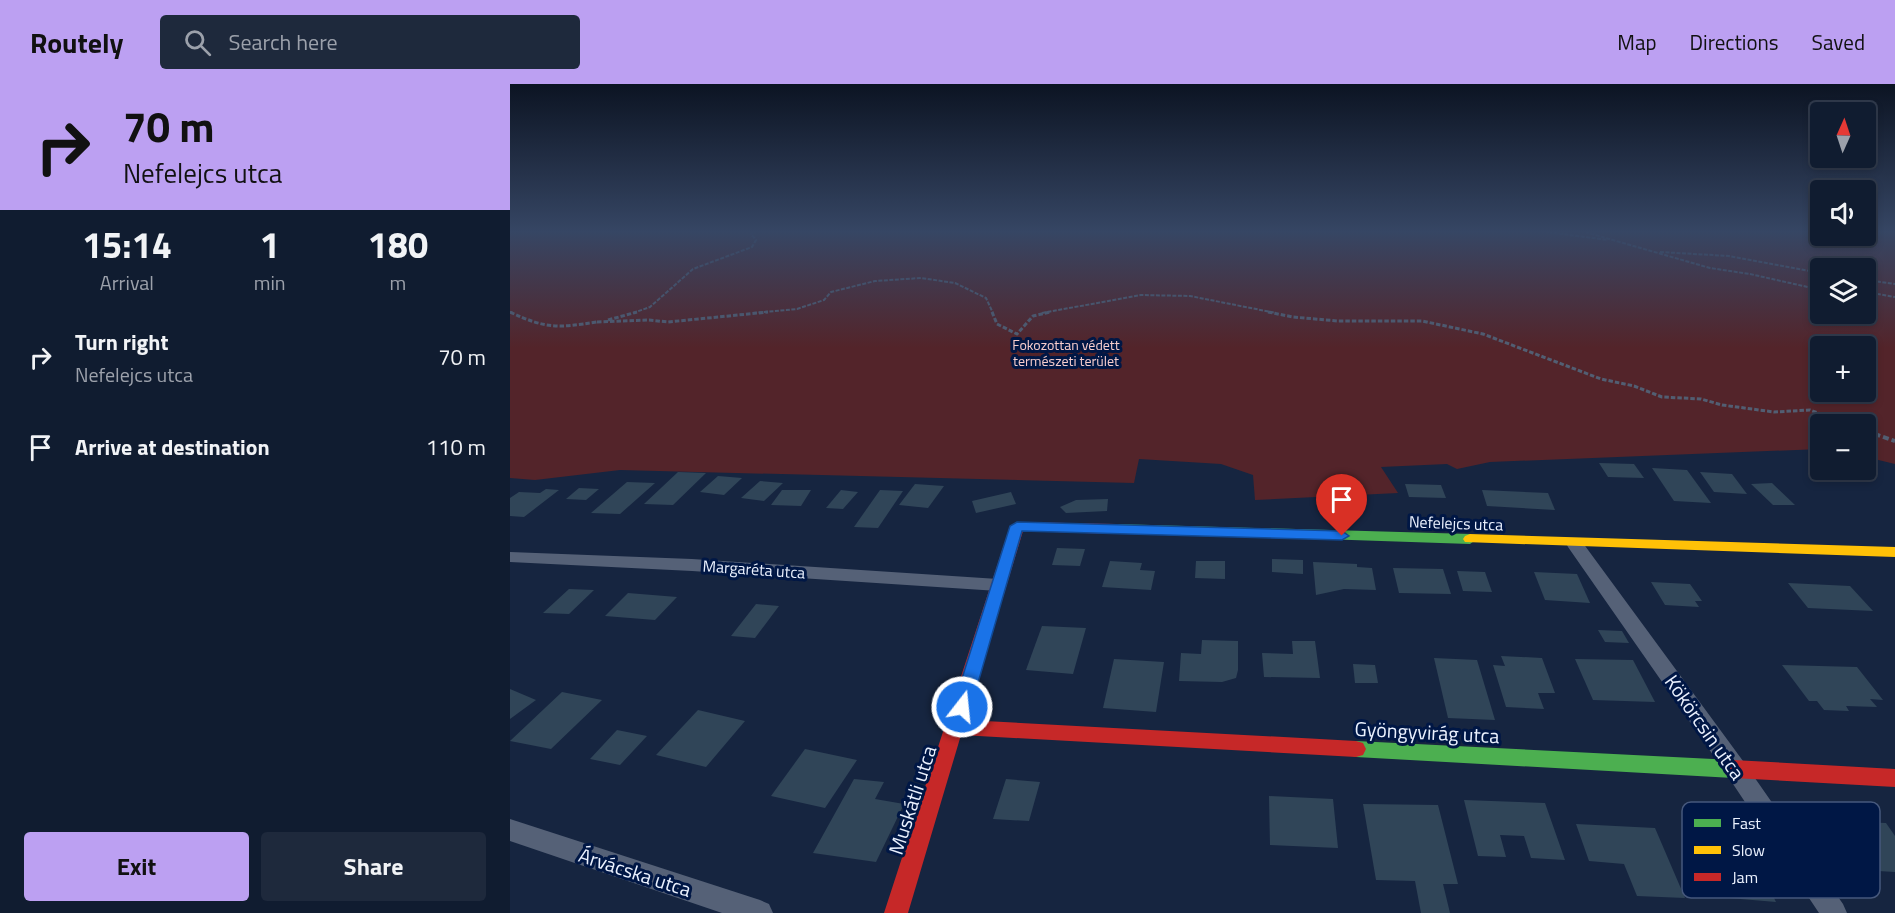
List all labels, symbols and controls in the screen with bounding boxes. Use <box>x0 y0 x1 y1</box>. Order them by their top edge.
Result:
search box <box>160 15 580 69</box>
text: Routely <box>30 21 124 64</box>
text: Search here <box>229 25 338 59</box>
icon: search <box>181 26 214 59</box>
text: Map <box>1617 26 1657 58</box>
text: Directions <box>1690 26 1779 58</box>
text: Saved <box>1812 26 1865 58</box>
text: 70 m <box>123 94 215 158</box>
north arrow <box>1810 102 1876 168</box>
map controls <box>1810 102 1876 480</box>
icon: right <box>24 108 102 186</box>
text: Nefelejcs utca <box>123 152 282 193</box>
button: sound <box>1810 180 1876 246</box>
text: 15:14 <box>82 217 172 272</box>
text: 1 <box>260 217 280 272</box>
text: 180 <box>368 217 428 272</box>
button: layers <box>1810 258 1876 324</box>
text: Arrival <box>100 267 154 298</box>
text: min <box>254 267 286 298</box>
text: m <box>389 267 406 298</box>
text: Turn right <box>75 325 169 359</box>
park label: Fokozottan védett természeti terület <box>1012 334 1120 371</box>
button: + <box>1810 336 1876 402</box>
text: 70 m <box>438 340 486 374</box>
icon: right <box>24 341 57 374</box>
text: Nefelejcs utca <box>75 359 193 390</box>
button: − <box>1810 414 1876 480</box>
text: Arrive at destination <box>75 430 270 464</box>
text: 110 m <box>426 430 486 464</box>
icon: arrive <box>24 431 57 464</box>
pin <box>1316 474 1367 536</box>
icon: arrive <box>1325 483 1358 516</box>
street label: Nefelejcs utca <box>1408 509 1504 537</box>
street label: Margaréta utca <box>702 553 806 585</box>
street label: Kökörcsin utca <box>1657 668 1753 786</box>
position arrow <box>930 675 994 739</box>
street label: Gyöngyvirág utca <box>1354 713 1500 751</box>
street label: Muskátli utca <box>880 741 944 859</box>
legend <box>1682 802 1880 898</box>
text: Fast <box>1732 811 1761 835</box>
button: Exit <box>24 832 249 901</box>
button: Share <box>261 832 486 901</box>
text: Slow <box>1732 838 1765 862</box>
street label: Árvácska utca <box>575 839 695 905</box>
text: Jam <box>1732 865 1758 889</box>

